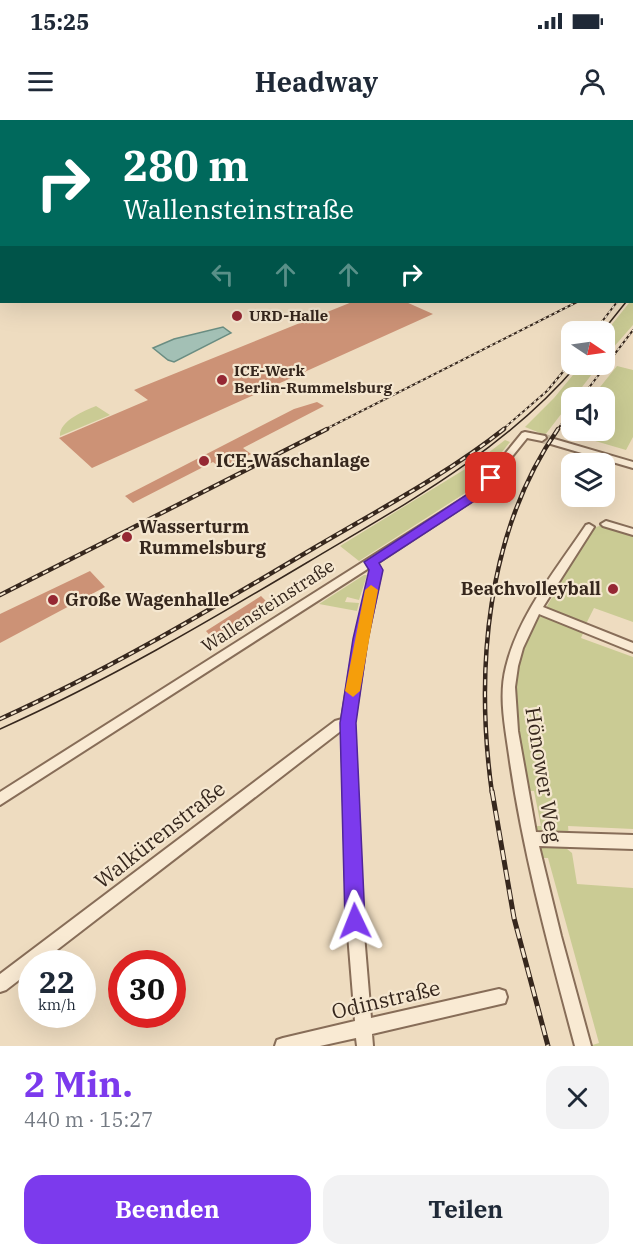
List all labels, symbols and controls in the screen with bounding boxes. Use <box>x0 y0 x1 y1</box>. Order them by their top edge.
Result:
text: 15:25 <box>30 7 89 36</box>
text: Headway <box>255 64 378 99</box>
icon: menu <box>24 65 57 98</box>
icon: person <box>576 65 609 98</box>
text: 280 m <box>123 138 249 193</box>
icon: right <box>24 144 102 222</box>
text: Wallensteinstraße <box>123 191 354 226</box>
icon: left <box>206 258 239 291</box>
icon: ahead <box>269 258 302 291</box>
icon: ahead <box>332 258 365 291</box>
icon: right <box>395 258 428 291</box>
place label: URD-Halle <box>249 306 328 325</box>
marker: URD-Halle <box>230 309 244 323</box>
north arrow <box>561 321 615 375</box>
map controls <box>561 321 615 507</box>
place label: ICE-Werk Berlin-Rummelsburg <box>234 361 392 397</box>
marker: ICE-Werk Berlin-Rummelsburg <box>215 373 229 387</box>
button: sound <box>561 387 615 441</box>
place label: ICE-Waschanlage <box>216 449 370 472</box>
pin <box>465 452 516 503</box>
button: layers <box>561 453 615 507</box>
marker: ICE-Waschanlage <box>197 454 211 468</box>
icon: arrive <box>474 461 507 494</box>
place label: Wasserturm Rummelsburg <box>139 515 267 559</box>
marker: Wasserturm Rummelsburg <box>120 530 134 544</box>
street label: Wallensteinstraße <box>197 554 339 657</box>
place label: Beachvolleyball <box>461 577 601 600</box>
marker: Beachvolleyball <box>606 582 620 596</box>
place label: Große Wagenhalle <box>65 588 229 611</box>
marker: Große Wagenhalle <box>46 593 60 607</box>
street label: Hönower Weg <box>519 705 569 845</box>
street label: Walkürenstraße <box>88 774 231 894</box>
position arrow <box>323 889 387 953</box>
speed limit sign: 30 <box>108 950 186 1028</box>
text: 22 <box>39 962 75 1001</box>
street label: Odinstraße <box>329 973 443 1025</box>
text: km/h <box>38 995 76 1014</box>
text: 2 Min. <box>24 1060 133 1107</box>
button: close <box>546 1066 609 1129</box>
text: 440 m · 15:27 <box>24 1106 153 1133</box>
button: Beenden <box>24 1175 311 1244</box>
button: Teilen <box>323 1175 609 1244</box>

